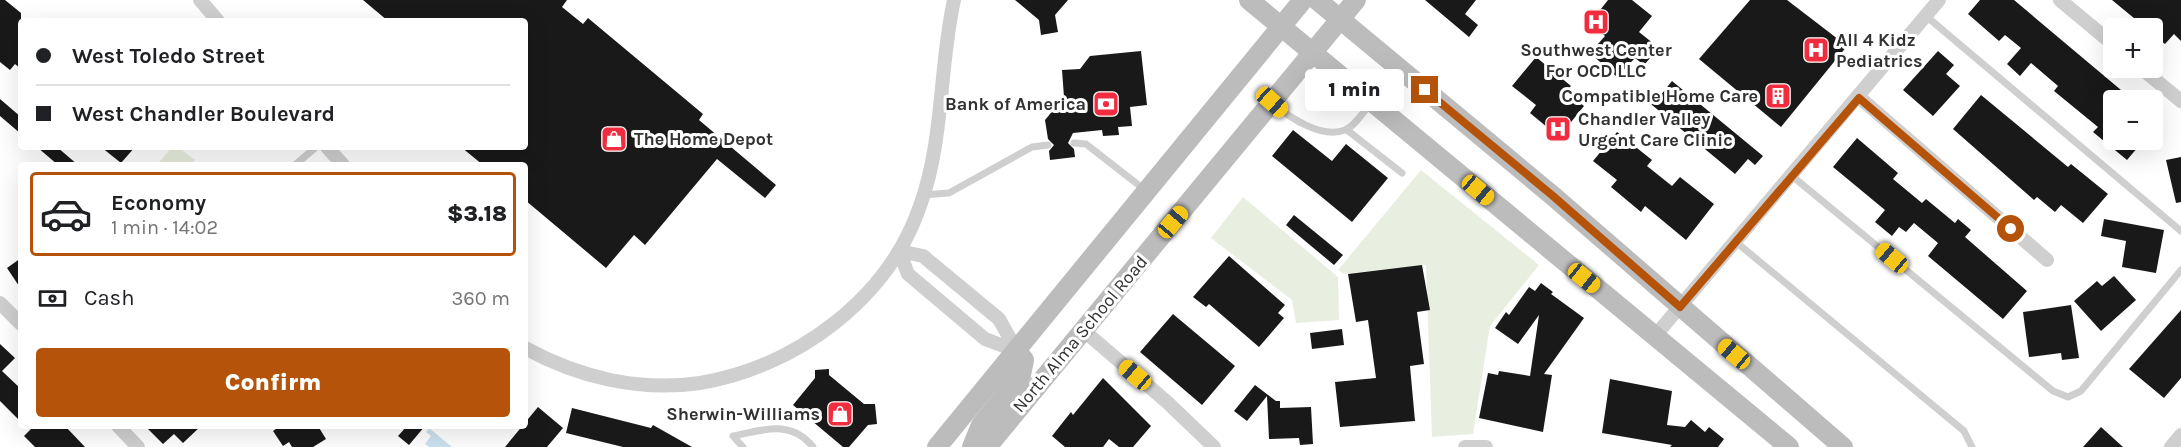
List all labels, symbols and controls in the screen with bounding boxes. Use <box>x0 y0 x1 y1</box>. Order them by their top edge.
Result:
hospital icon: Southwest Center For OCD LLC <box>1581 7 1611 37</box>
map controls <box>2103 18 2163 150</box>
button: + <box>2103 18 2163 78</box>
place label: All 4 Kidz Pediatrics <box>1836 29 1923 72</box>
hospital icon: All 4 Kidz Pediatrics <box>1801 35 1831 65</box>
place label: Southwest Center For OCD LLC <box>1520 39 1672 82</box>
text: West Toledo Street <box>72 43 265 69</box>
callout: 1 min <box>1305 69 1404 111</box>
route end <box>1411 76 1438 103</box>
text: 1 min <box>1328 78 1381 101</box>
building icon: Compatible Home Care <box>1763 81 1793 111</box>
car <box>1253 83 1291 121</box>
place label: Compatible Home Care <box>1562 85 1758 107</box>
bank icon: Bank of America <box>1091 89 1121 119</box>
button: − <box>2103 90 2163 150</box>
place label: Bank of America <box>945 93 1086 115</box>
text: West Chandler Boulevard <box>72 101 335 127</box>
place label: Chandler Valley Urgent Care Clinic <box>1578 108 1733 151</box>
hospital icon: Chandler Valley Urgent Care Clinic <box>1543 114 1573 144</box>
shop icon: The Home Depot <box>599 124 629 154</box>
place label: The Home Depot <box>634 128 773 150</box>
car <box>1458 172 1498 208</box>
icon: car <box>39 187 93 241</box>
text: Economy <box>111 190 206 216</box>
text: $3.18 <box>447 201 507 227</box>
car <box>1155 202 1191 242</box>
route start <box>1997 215 2024 242</box>
text: 1 min · 14:02 <box>111 216 218 239</box>
car <box>1872 240 1912 276</box>
street label: North Alma School Road <box>1008 251 1152 417</box>
car <box>1564 260 1604 296</box>
icon: cash <box>36 282 69 315</box>
text: Cash <box>84 285 134 311</box>
text: 360 m <box>451 287 510 310</box>
car <box>1714 336 1754 372</box>
button: Confirm <box>36 348 510 417</box>
car <box>1115 357 1155 393</box>
shop icon: Sherwin-Williams <box>825 399 855 429</box>
place label: Sherwin-Williams <box>666 403 820 425</box>

